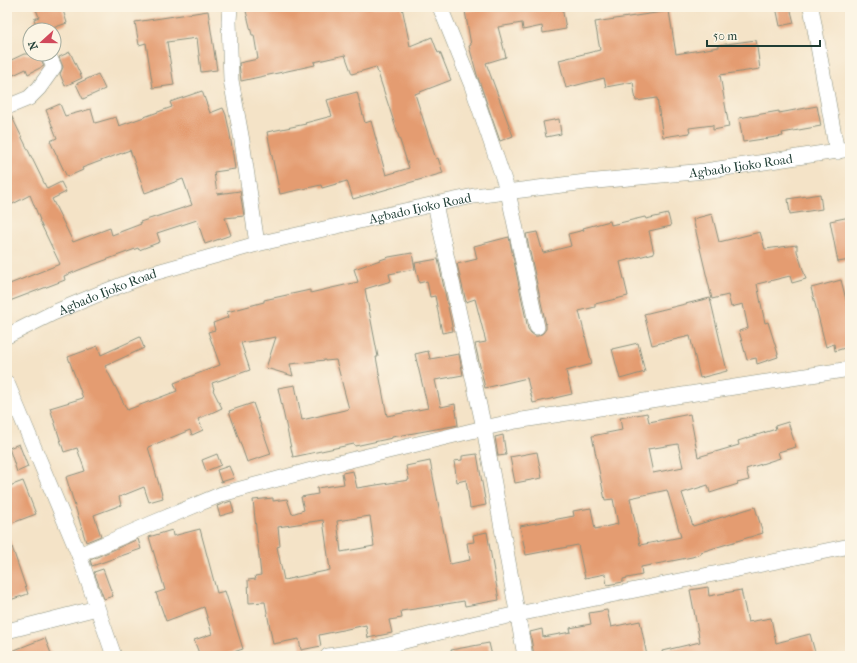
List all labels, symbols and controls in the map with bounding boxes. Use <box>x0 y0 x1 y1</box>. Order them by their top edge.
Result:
north arrow <box>22 22 62 62</box>
scale bar <box>707 22 820 48</box>
text: 50 m <box>713 29 737 43</box>
text: N <box>25 39 41 52</box>
street label: Agbado Ijoko Road <box>687 150 795 180</box>
street label: Agbado Ijoko Road <box>366 189 473 226</box>
street label: Agbado Ijoko Road <box>55 265 159 318</box>

